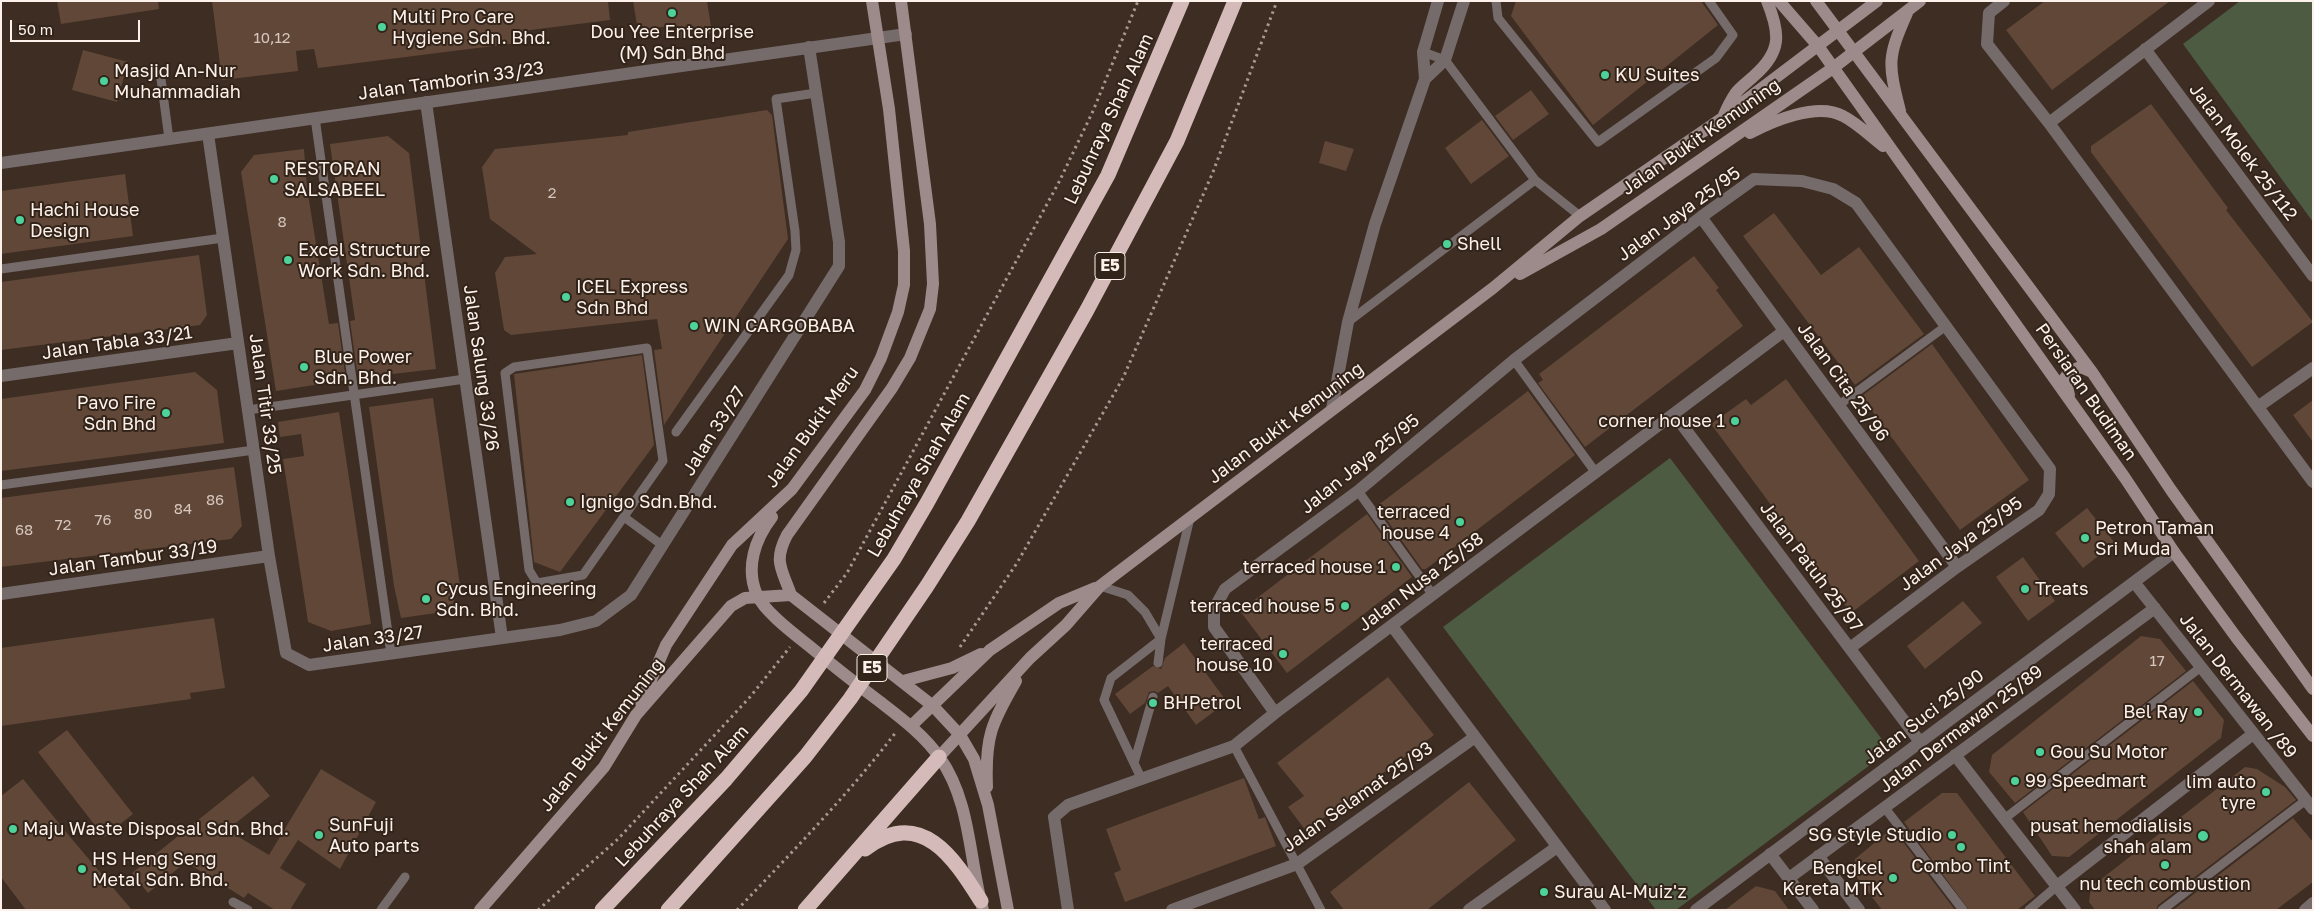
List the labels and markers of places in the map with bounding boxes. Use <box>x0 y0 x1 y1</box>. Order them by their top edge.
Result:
place label: Multi Pro Care Hygiene Sdn. Bhd. <box>392 6 551 48</box>
marker: Dou Yee Enterprise (M) Sdn Bhd <box>666 7 678 19</box>
marker: Multi Pro Care Hygiene Sdn. Bhd. <box>376 21 388 33</box>
place label: Dou Yee Enterprise (M) Sdn Bhd <box>590 21 754 64</box>
place label: Masjid An-Nur Muhammadiah <box>114 60 241 102</box>
place label: KU Suites <box>1615 64 1699 86</box>
marker: KU Suites <box>1599 69 1611 81</box>
marker: Masjid An-Nur Muhammadiah <box>98 75 110 87</box>
place label: RESTORAN SALSABEEL <box>284 158 385 200</box>
marker: RESTORAN SALSABEEL <box>268 173 280 185</box>
place label: Hachi House Design <box>30 199 139 242</box>
marker: Hachi House Design <box>14 214 26 226</box>
place label: Shell <box>1457 233 1502 255</box>
marker: Shell <box>1441 238 1453 250</box>
place label: Excel Structure Work Sdn. Bhd. <box>298 239 430 282</box>
marker: Excel Structure Work Sdn. Bhd. <box>282 254 294 266</box>
place label: ICEL Express Sdn Bhd <box>576 276 688 318</box>
marker: ICEL Express Sdn Bhd <box>560 291 572 303</box>
place label: WIN CARGOBABA <box>704 315 855 337</box>
marker: WIN CARGOBABA <box>688 320 700 332</box>
place label: Blue Power Sdn. Bhd. <box>314 346 412 388</box>
marker: Blue Power Sdn. Bhd. <box>298 361 310 373</box>
place label: Pavo Fire Sdn Bhd <box>77 392 156 434</box>
marker: Pavo Fire Sdn Bhd <box>160 407 172 419</box>
place label: corner house 1 <box>1598 410 1725 432</box>
marker: corner house 1 <box>1729 415 1741 427</box>
place label: Ignigo Sdn.Bhd. <box>580 491 718 513</box>
marker: Ignigo Sdn.Bhd. <box>564 496 576 508</box>
place label: terraced house 4 <box>1377 501 1450 544</box>
marker: terraced house 4 <box>1454 516 1466 528</box>
place label: Petron Taman Sri Muda <box>2095 517 2214 560</box>
marker: Petron Taman Sri Muda <box>2079 532 2091 544</box>
place label: terraced house 1 <box>1243 556 1386 578</box>
marker: terraced house 1 <box>1390 561 1402 573</box>
place label: Cycus Engineering Sdn. Bhd. <box>436 578 597 620</box>
place label: Treats <box>2035 578 2089 600</box>
marker: Treats <box>2019 583 2031 595</box>
marker: Cycus Engineering Sdn. Bhd. <box>420 593 432 605</box>
place label: terraced house 5 <box>1190 595 1335 617</box>
marker: terraced house 5 <box>1339 600 1351 612</box>
place label: terraced house 10 <box>1196 633 1273 676</box>
marker: terraced house 10 <box>1277 648 1289 660</box>
place label: BHPetrol <box>1163 692 1241 714</box>
marker: BHPetrol <box>1147 697 1159 709</box>
place label: Bel Ray <box>2123 701 2188 723</box>
marker: Bel Ray <box>2192 706 2204 718</box>
place label: Gou Su Motor <box>2050 741 2167 763</box>
marker: Gou Su Motor <box>2034 746 2046 758</box>
place label: 99 Speedmart <box>2025 770 2146 792</box>
place label: lim auto tyre <box>2186 771 2256 814</box>
marker: 99 Speedmart <box>2009 775 2021 787</box>
marker: lim auto tyre <box>2260 786 2272 798</box>
place label: SunFuji Auto parts <box>329 814 419 856</box>
place label: pusat hemodialisis shah alam <box>2030 815 2192 858</box>
place label: Maju Waste Disposal Sdn. Bhd. <box>23 818 289 840</box>
marker: Maju Waste Disposal Sdn. Bhd. <box>7 823 19 835</box>
place label: SG Style Studio <box>1808 824 1942 846</box>
marker: SunFuji Auto parts <box>313 829 325 841</box>
marker: SG Style Studio <box>1946 829 1958 841</box>
marker: pusat hemodialisis shah alam <box>2196 829 2210 843</box>
marker: Combo Tint <box>1955 841 1967 853</box>
place label: HS Heng Seng Metal Sdn. Bhd. <box>92 848 229 891</box>
place label: Combo Tint <box>1911 855 2011 877</box>
place label: Bengkel Kereta MTK <box>1782 857 1883 900</box>
marker: nu tech combustion <box>2159 859 2171 871</box>
marker: HS Heng Seng Metal Sdn. Bhd. <box>76 863 88 875</box>
marker: Bengkel Kereta MTK <box>1887 872 1899 884</box>
place label: nu tech combustion <box>2079 873 2251 895</box>
place label: Surau Al-Muiz'z <box>1554 881 1687 903</box>
marker: Surau Al-Muiz'z <box>1538 886 1550 898</box>

